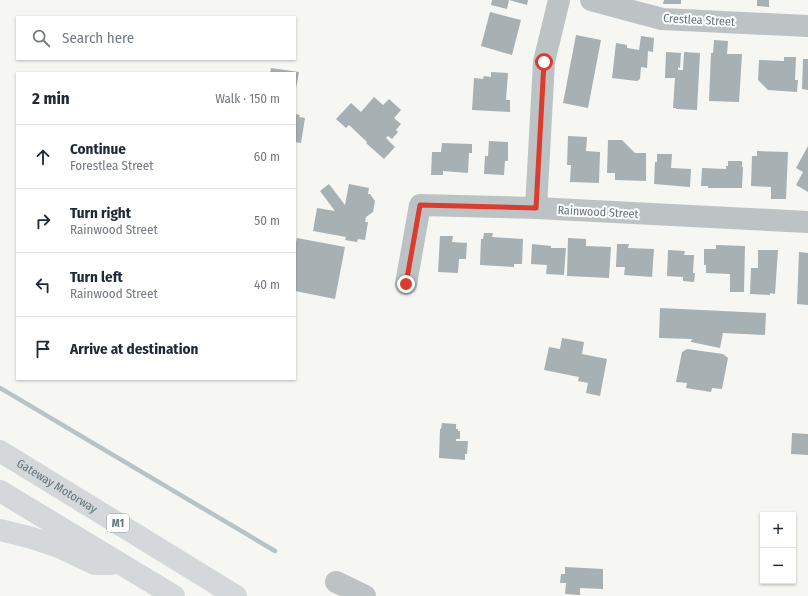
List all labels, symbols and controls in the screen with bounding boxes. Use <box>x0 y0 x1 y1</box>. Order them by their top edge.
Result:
street label: Crestlea Street <box>663 11 735 29</box>
search box <box>16 16 296 60</box>
icon: search <box>30 27 52 49</box>
text: Search here <box>62 29 134 47</box>
route start <box>535 53 553 71</box>
text: 2 min <box>32 88 70 109</box>
text: Walk · 150 m <box>215 91 280 106</box>
text: Continue <box>70 140 126 158</box>
icon: ahead <box>32 146 54 168</box>
text: 60 m <box>254 149 280 164</box>
text: Forestlea Street <box>70 158 153 173</box>
street label: Rainwood Street <box>557 203 639 221</box>
text: Turn right <box>70 204 131 222</box>
icon: right <box>32 210 54 232</box>
text: 50 m <box>254 213 280 228</box>
text: Rainwood Street <box>70 222 158 237</box>
text: Turn left <box>70 268 123 286</box>
icon: left <box>32 274 54 296</box>
route end <box>397 275 415 293</box>
text: 40 m <box>254 277 280 292</box>
text: Rainwood Street <box>70 286 158 301</box>
icon: arrive <box>32 338 54 360</box>
text: Arrive at destination <box>70 340 198 358</box>
street label: Gateway Motorway <box>14 456 100 516</box>
map controls <box>760 512 796 584</box>
button: + <box>760 512 796 548</box>
road number: M1 <box>107 514 129 532</box>
button: − <box>760 548 796 584</box>

